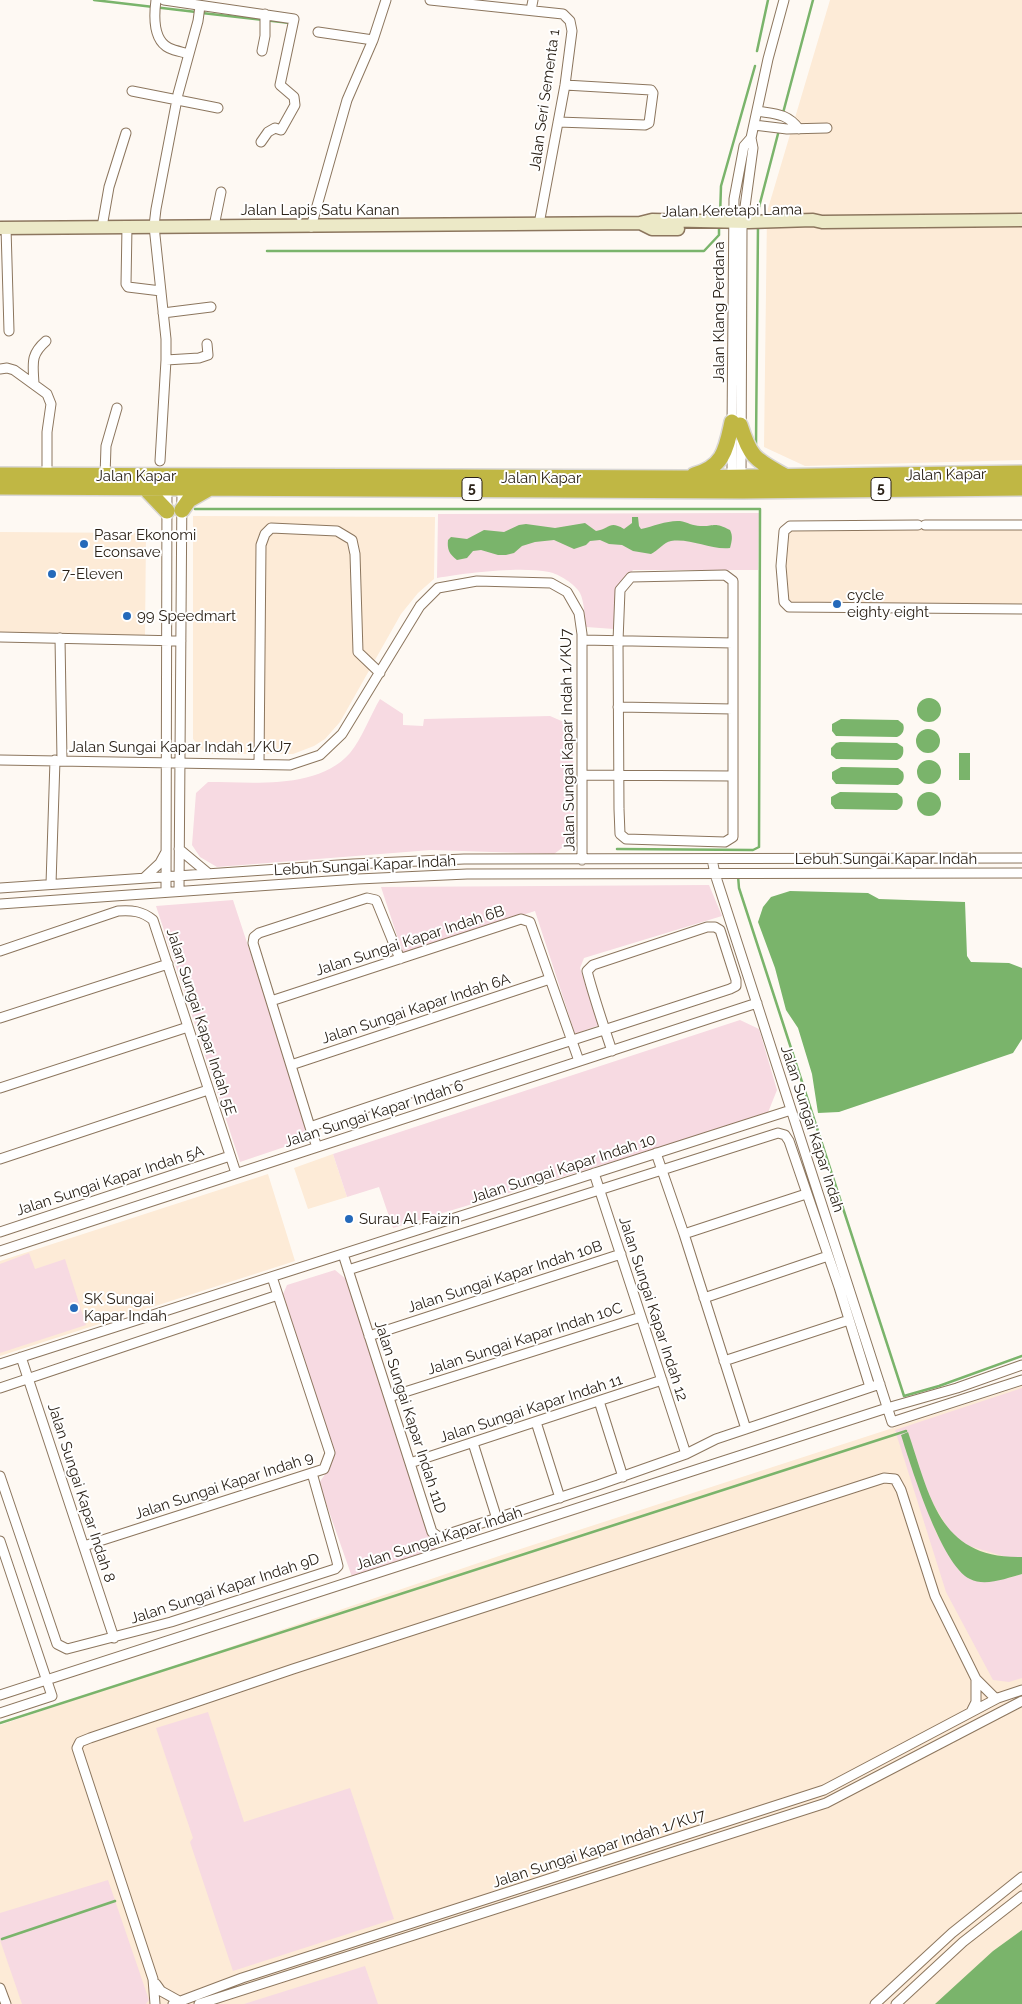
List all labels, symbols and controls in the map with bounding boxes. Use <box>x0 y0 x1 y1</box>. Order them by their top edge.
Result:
street label: Jalan Seri Sementa 1 <box>526 28 564 172</box>
street label: Jalan Lapis Satu Kanan <box>240 201 400 219</box>
street label: Jalan Keretapi Lama <box>662 201 802 221</box>
street label: Jalan Klang Perdana <box>710 241 728 383</box>
street label: Jalan Kapar <box>906 465 986 485</box>
street label: Jalan Kapar <box>96 467 176 485</box>
street label: Jalan Kapar <box>501 469 581 487</box>
road number: 5 <box>462 478 482 500</box>
road number: 5 <box>871 478 891 500</box>
place label: Pasar Ekonomi Econsave <box>94 526 196 561</box>
marker: Pasar Ekonomi Econsave <box>78 538 90 550</box>
place label: 7-Eleven <box>62 565 123 583</box>
marker: 7-Eleven <box>46 568 58 580</box>
place label: cycle eighty eight <box>847 586 929 621</box>
marker: cycle eighty eight <box>831 598 843 610</box>
place label: 99 Speedmart <box>137 607 236 625</box>
marker: 99 Speedmart <box>121 610 133 622</box>
street label: Jalan Sungai Kapar Indah 1/KU7 <box>557 628 579 852</box>
street label: Jalan Sungai Kapar Indah 1/KU7 <box>69 738 291 756</box>
street label: Lebuh Sungai Kapar Indah <box>795 850 977 868</box>
street label: Lebuh Sungai Kapar Indah <box>273 852 457 880</box>
street label: Jalan Sungai Kapar Indah 6B <box>313 902 507 980</box>
street label: Jalan Sungai Kapar Indah 5E <box>162 926 240 1118</box>
street label: Jalan Sungai Kapar Indah 6A <box>319 970 513 1048</box>
street label: Jalan Sungai Kapar Indah <box>776 1043 848 1215</box>
street label: Jalan Sungai Kapar Indah 6 <box>282 1076 466 1152</box>
street label: Jalan Sungai Kapar Indah 10 <box>468 1130 658 1208</box>
street label: Jalan Sungai Kapar Indah 5A <box>14 1142 206 1220</box>
place label: Surau Al Faizin <box>359 1210 460 1228</box>
marker: Surau Al Faizin <box>343 1213 355 1225</box>
street label: Jalan Sungai Kapar Indah 12 <box>615 1215 691 1403</box>
street label: Jalan Sungai Kapar Indah 10B <box>405 1237 605 1317</box>
place label: SK Sungai Kapar Indah <box>84 1290 167 1325</box>
street label: Jalan Sungai Kapar Indah 10C <box>425 1299 625 1379</box>
marker: SK Sungai Kapar Indah <box>68 1302 80 1314</box>
street label: Jalan Sungai Kapar Indah 11D <box>370 1318 450 1516</box>
street label: Jalan Sungai Kapar Indah 11 <box>437 1371 625 1447</box>
street label: Jalan Sungai Kapar Indah 8 <box>44 1401 118 1585</box>
street label: Jalan Sungai Kapar Indah 9 <box>132 1449 316 1523</box>
street label: Jalan Sungai Kapar Indah <box>353 1503 525 1575</box>
street label: Jalan Sungai Kapar Indah 9D <box>128 1550 322 1628</box>
street label: Jalan Sungai Kapar Indah 1/KU7 <box>490 1806 708 1892</box>

